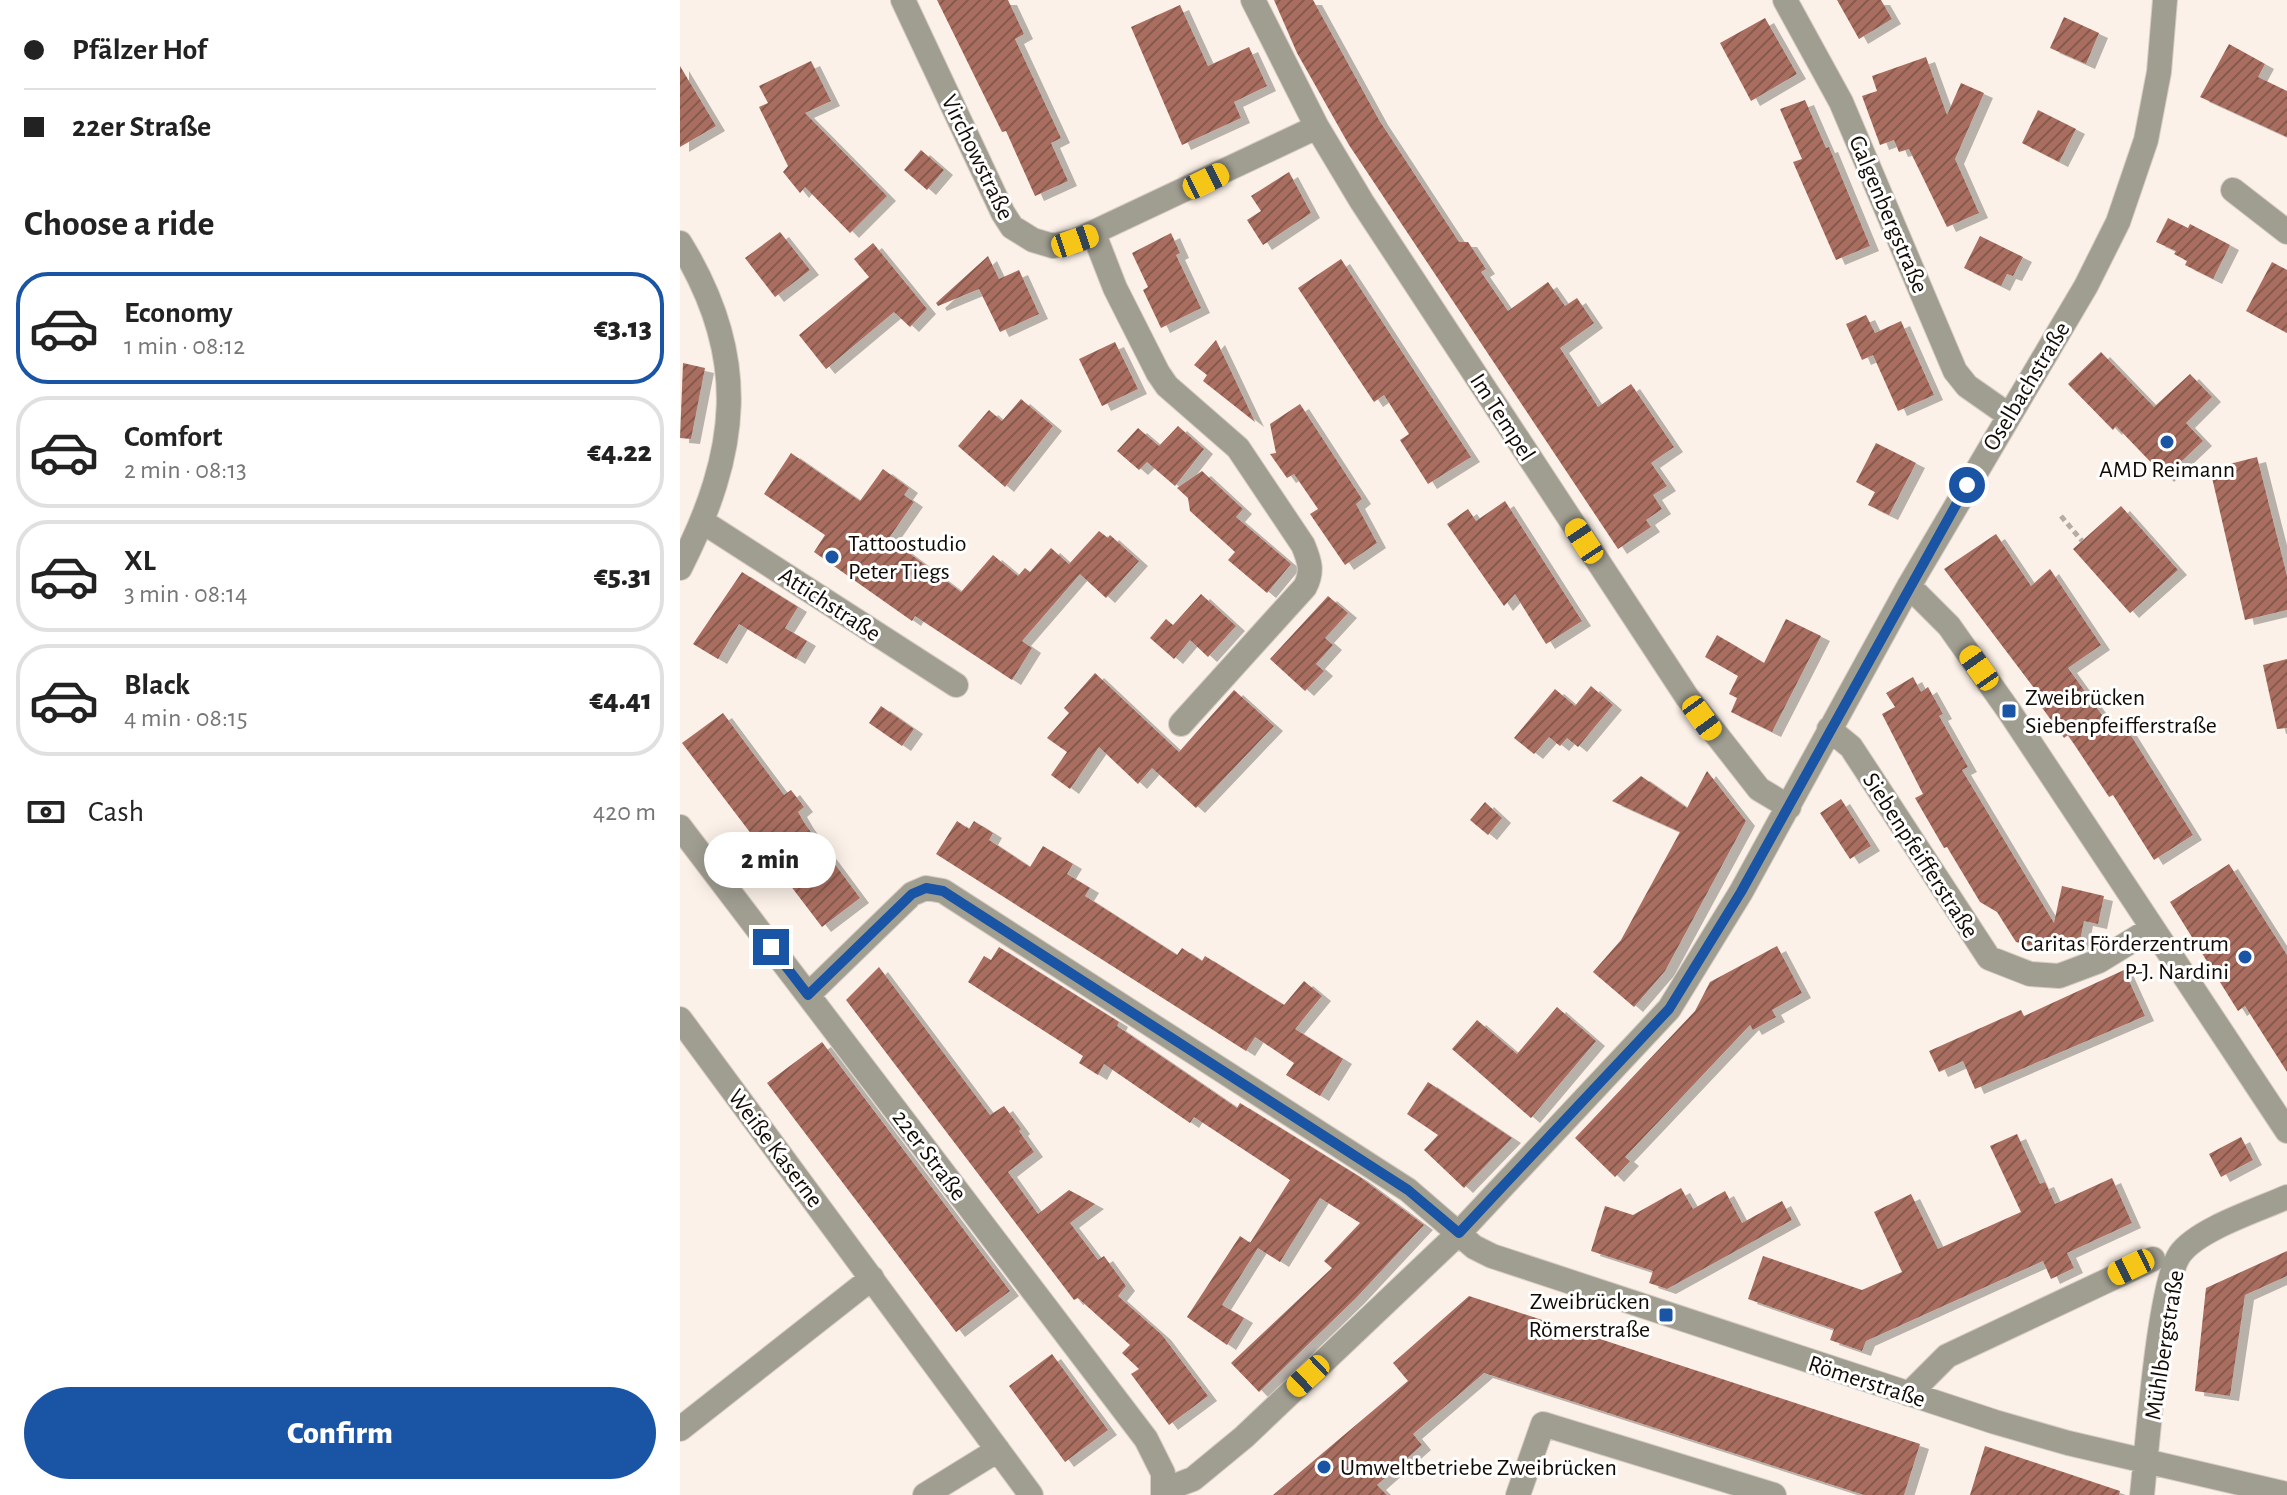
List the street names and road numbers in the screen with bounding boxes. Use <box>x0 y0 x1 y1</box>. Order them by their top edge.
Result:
street label: Virchowstraße <box>937 91 1018 224</box>
street label: Galgenbergstraße <box>1844 132 1932 297</box>
street label: Oselbachstraße <box>1979 318 2075 455</box>
street label: Im Tempel <box>1465 369 1539 466</box>
street label: Attichstraße <box>774 563 885 646</box>
street label: Siebenpfeifferstraße <box>1858 769 1982 943</box>
street label: Weiße Kaserne <box>723 1085 827 1212</box>
street label: 22er Straße <box>888 1106 971 1205</box>
street label: Mühlbergstraße <box>2141 1268 2189 1422</box>
street label: Römerstraße <box>1805 1352 1928 1412</box>

